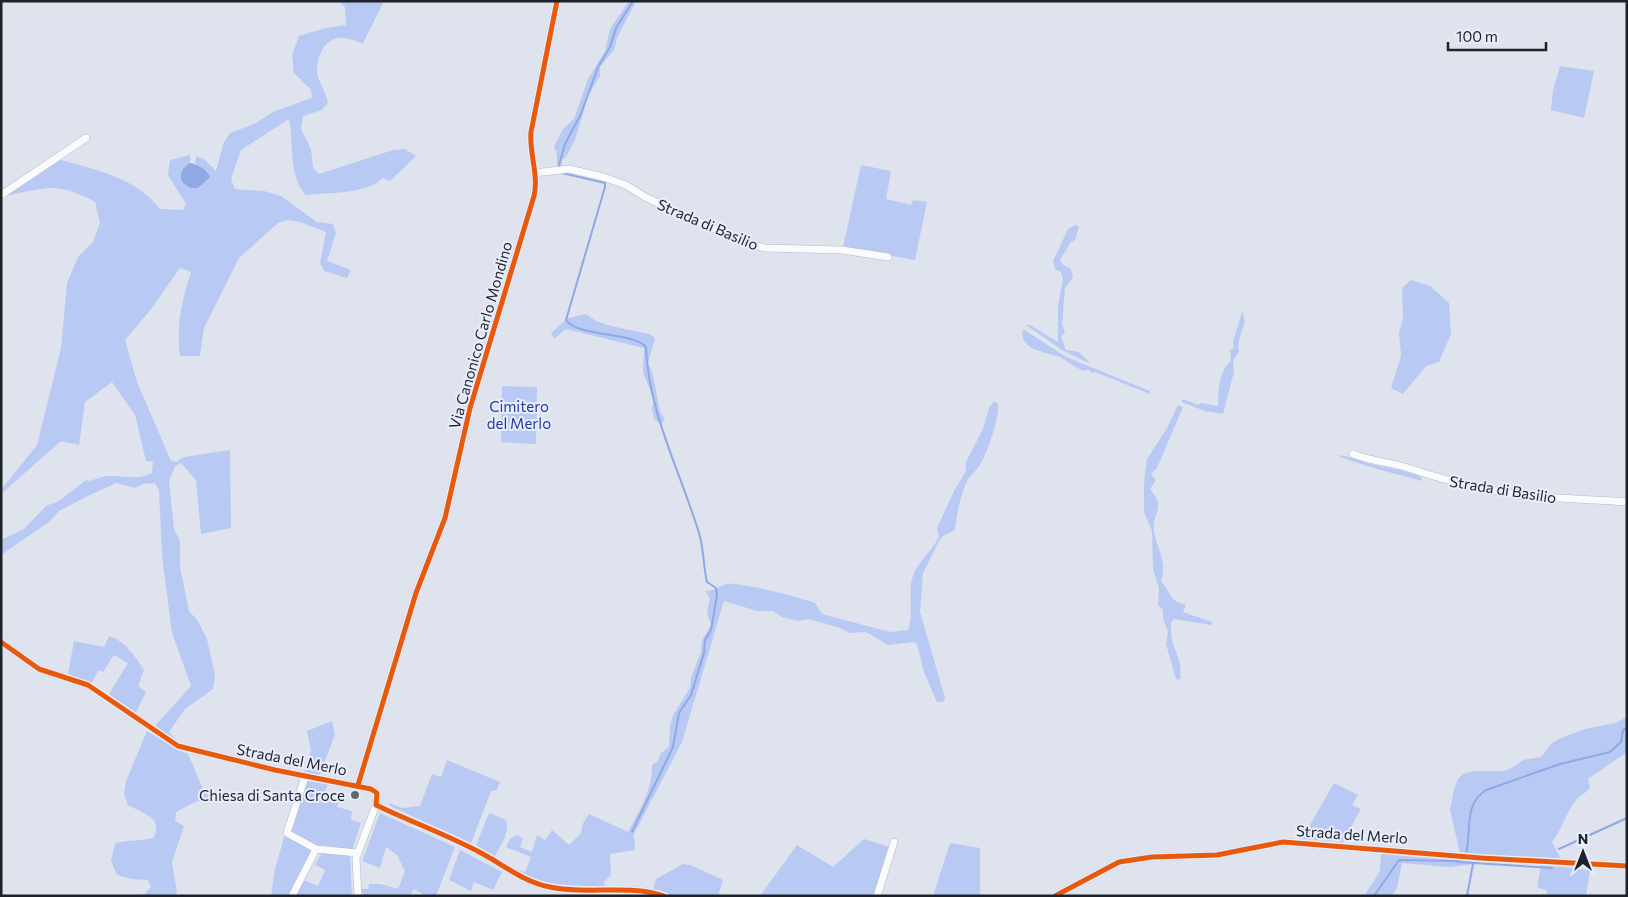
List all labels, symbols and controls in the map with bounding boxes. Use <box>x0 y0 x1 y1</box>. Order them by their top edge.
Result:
scale bar <box>1448 20 1546 52</box>
text: 100 m <box>1456 27 1498 45</box>
street label: Strada di Basilio <box>655 195 761 253</box>
street label: Via Canonico Carlo Mondino <box>445 239 515 431</box>
park label: Cimitero del Merlo <box>487 397 551 432</box>
street label: Strada di Basilio <box>1448 472 1558 506</box>
street label: Strada del Merlo <box>235 739 349 779</box>
place label: Chiesa di Santa Croce <box>199 786 345 804</box>
marker: Chiesa di Santa Croce <box>349 789 361 801</box>
street label: Strada del Merlo <box>1295 821 1409 847</box>
north arrow <box>1558 827 1608 877</box>
text: N <box>1578 830 1588 847</box>

